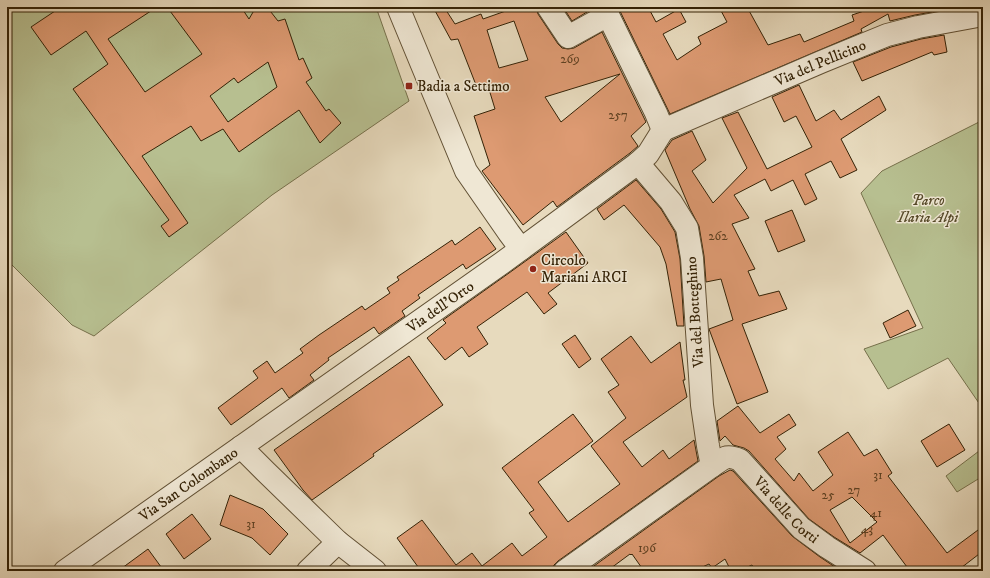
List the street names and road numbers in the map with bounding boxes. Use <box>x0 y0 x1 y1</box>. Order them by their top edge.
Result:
street label: Via del Pellicino <box>771 35 869 91</box>
street label: Via del Botteghino <box>682 256 708 369</box>
street label: Via dell'Orto <box>402 276 477 337</box>
street label: Via San Colombano <box>134 443 242 526</box>
street label: Via delle Corti <box>749 471 823 548</box>

